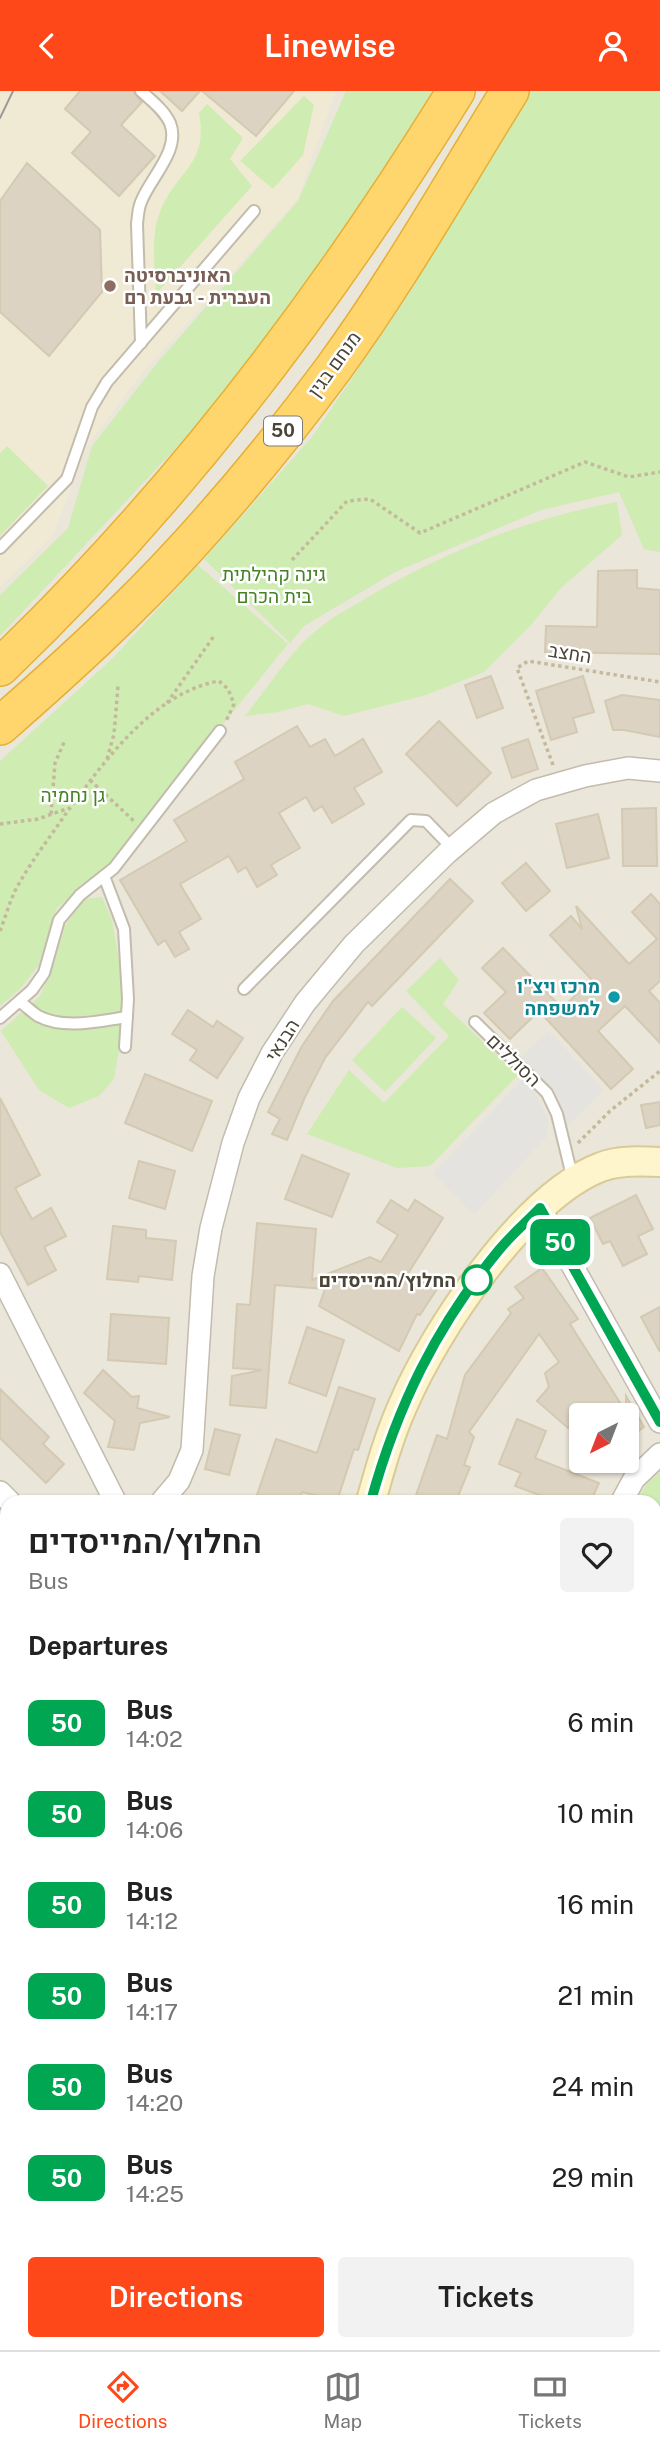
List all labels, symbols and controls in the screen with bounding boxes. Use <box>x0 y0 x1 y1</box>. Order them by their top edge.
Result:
icon: back <box>28 27 66 65</box>
text: Linewise <box>264 27 396 64</box>
icon: person <box>594 27 632 65</box>
place label: האוניברסיטה העברית - גבעת רם <box>124 264 271 308</box>
marker: האוניברסיטה העברית - גבעת רם <box>102 278 118 294</box>
street label: מנחם בגין <box>303 327 365 401</box>
road number: 50 <box>264 417 302 445</box>
park label: גינה קהילתית בית הכרם <box>222 563 326 607</box>
street label: החצב <box>547 639 593 667</box>
park label: גן נחמיה <box>41 784 105 806</box>
place label: מרכז ויצ"ו למשפחה <box>517 975 600 1019</box>
marker: מרכז ויצ"ו למשפחה <box>606 989 622 1005</box>
street label: הבנאי <box>260 1015 304 1065</box>
street label: הסוללים <box>483 1029 545 1091</box>
line badge: 50 <box>528 1219 592 1265</box>
text: 50 <box>544 1228 576 1256</box>
marker: החלוץ/המייסדים <box>462 1265 492 1295</box>
place label: החלוץ/המייסדים <box>319 1269 456 1291</box>
north arrow <box>569 1403 639 1473</box>
map controls <box>569 1403 639 1473</box>
button: heart <box>560 1518 634 1592</box>
text: החלוץ/המייסדים <box>28 1522 262 1560</box>
text: Bus <box>28 1567 68 1594</box>
text: Departures <box>28 1630 168 1661</box>
text: Bus <box>126 1694 173 1725</box>
text: 6 min <box>567 1707 634 1738</box>
text: 50 <box>51 1709 82 1737</box>
text: 14:02 <box>126 1725 183 1752</box>
text: Bus <box>126 1785 173 1816</box>
text: 10 min <box>557 1798 634 1829</box>
text: 50 <box>51 1800 82 1828</box>
text: 14:06 <box>126 1816 183 1843</box>
text: Bus <box>126 1876 173 1907</box>
text: 16 min <box>557 1889 634 1920</box>
text: 50 <box>51 1891 82 1919</box>
text: 14:12 <box>126 1907 178 1934</box>
text: Bus <box>126 1967 173 1998</box>
text: 21 min <box>558 1980 634 2011</box>
text: 50 <box>51 1982 82 2010</box>
text: 14:17 <box>126 1998 178 2025</box>
text: Bus <box>126 2058 173 2089</box>
text: 24 min <box>552 2071 634 2102</box>
text: 50 <box>51 2073 82 2101</box>
text: 14:20 <box>126 2089 183 2116</box>
text: Bus <box>126 2149 173 2180</box>
text: 29 min <box>552 2162 634 2193</box>
text: 50 <box>51 2164 82 2192</box>
text: 14:25 <box>126 2180 184 2207</box>
button: Directions <box>28 2257 324 2337</box>
button: Tickets <box>338 2257 634 2337</box>
tab: Directions <box>78 2368 167 2432</box>
tab: Map <box>323 2368 362 2432</box>
tab: Tickets <box>518 2368 582 2432</box>

